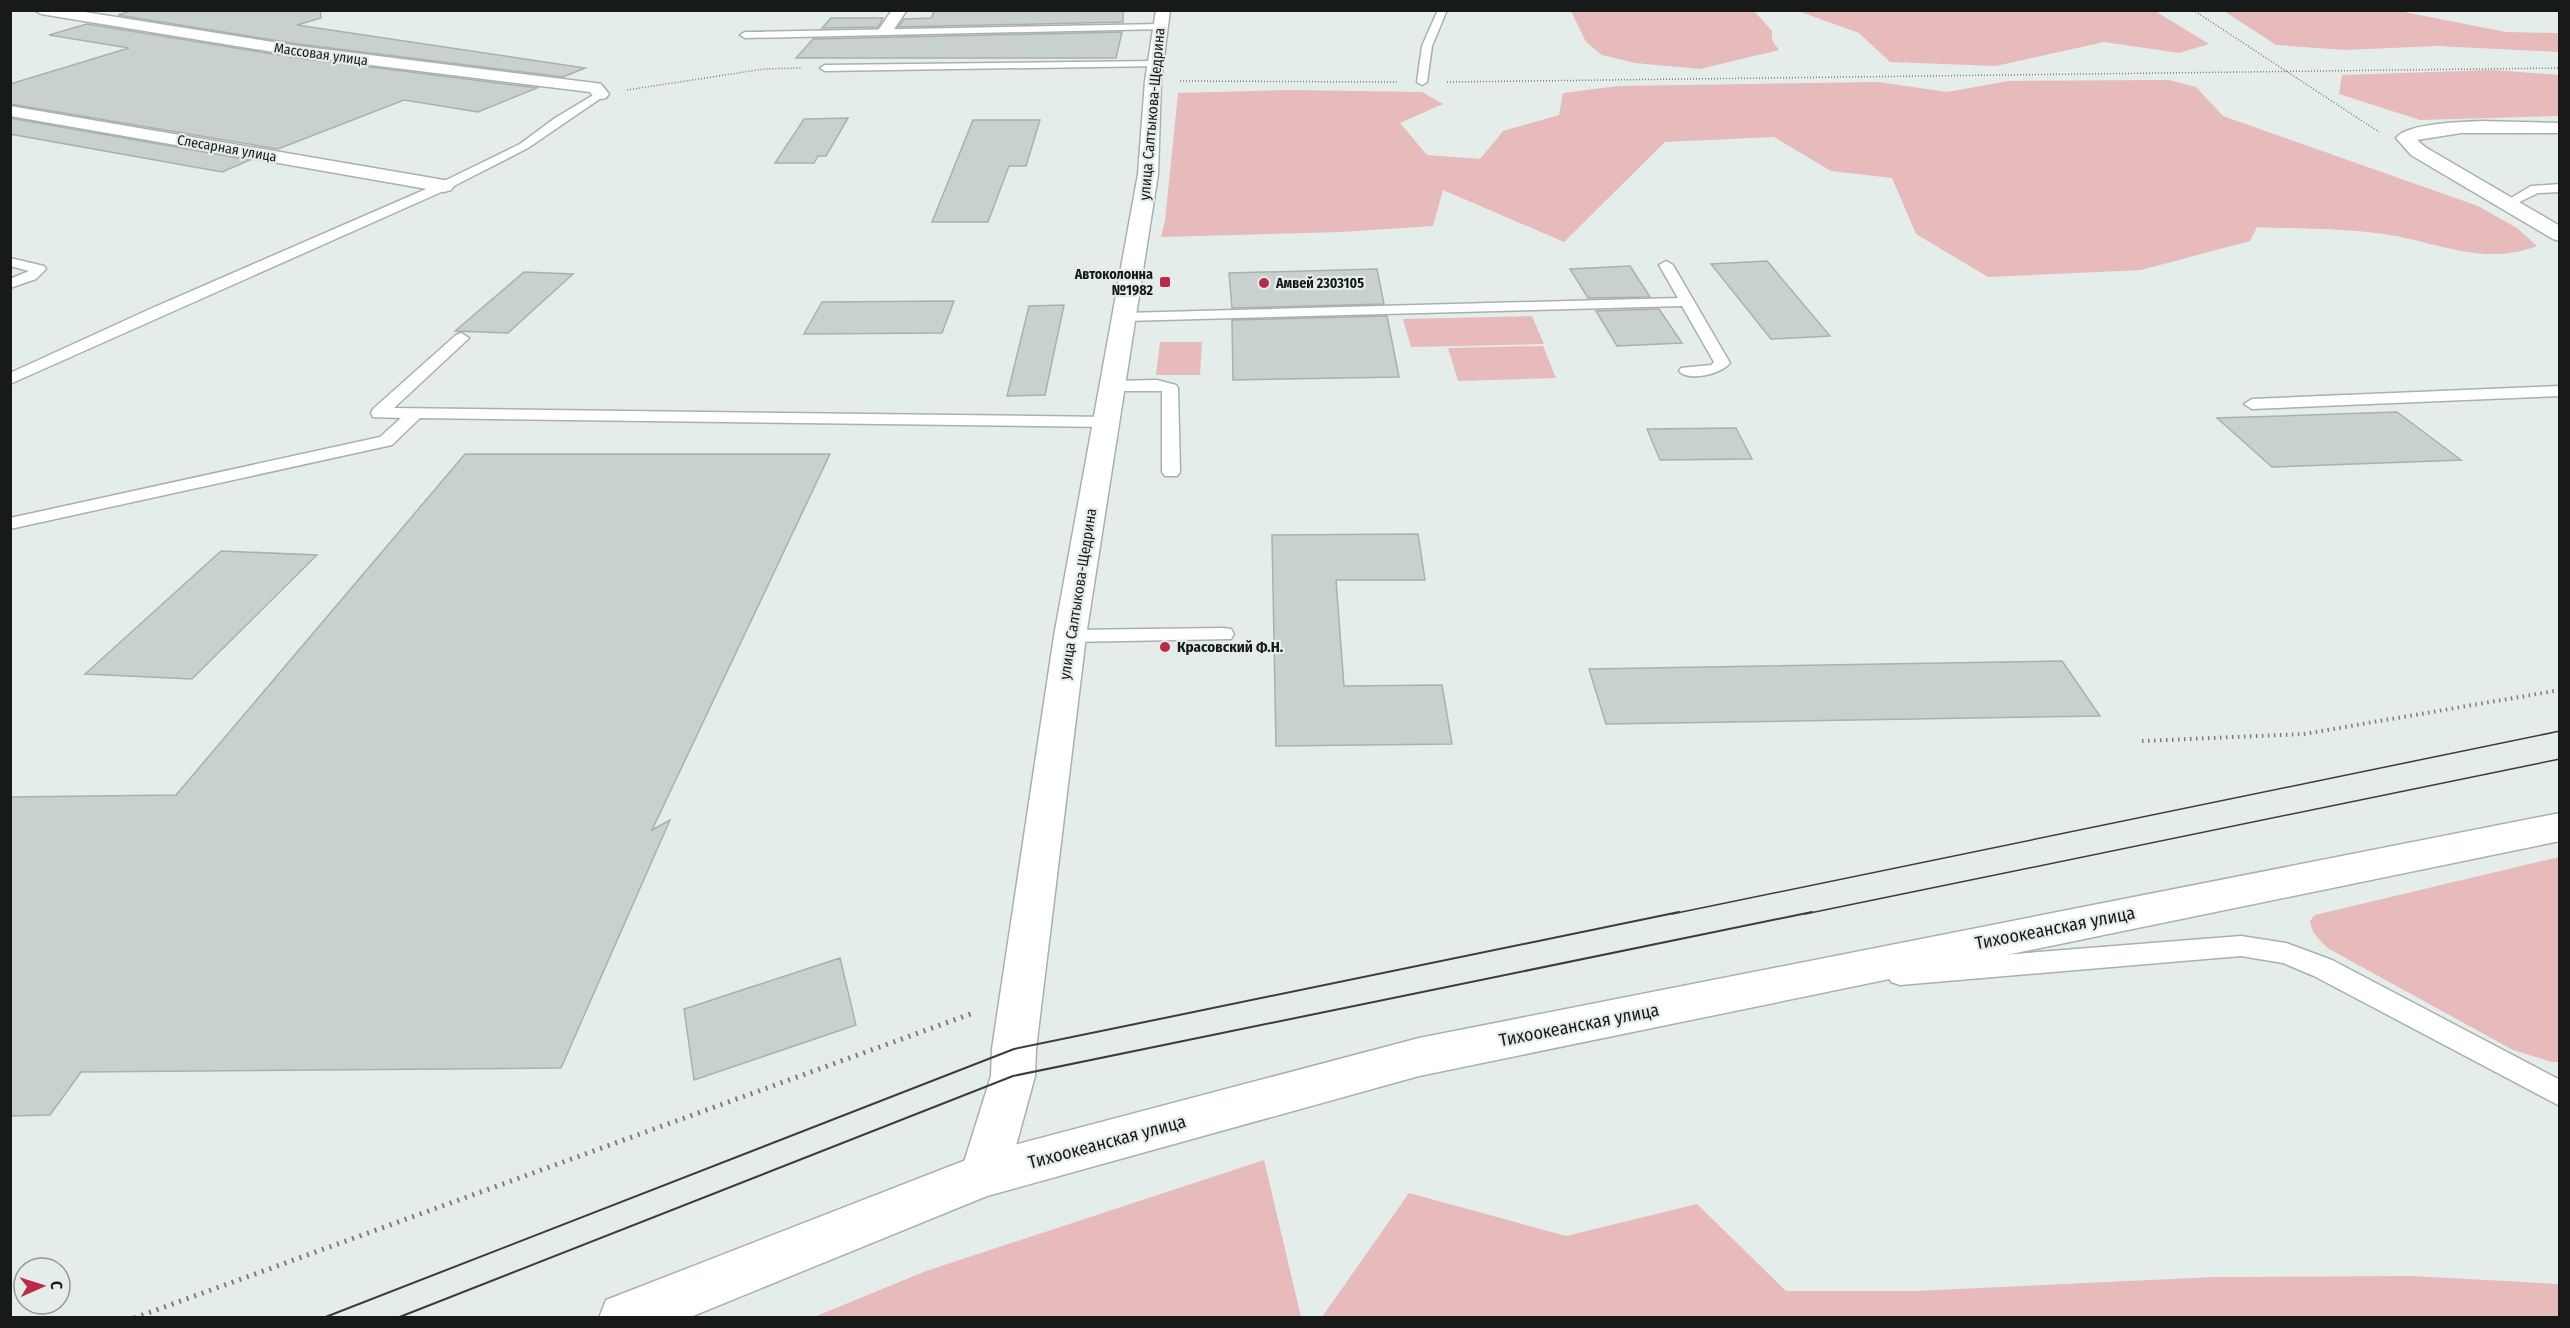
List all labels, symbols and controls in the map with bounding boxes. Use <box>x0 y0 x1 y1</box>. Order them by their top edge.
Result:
street label: улица Салтыкова-Щедрина <box>1135 27 1169 201</box>
street label: Массовая улица <box>273 39 369 70</box>
street label: Слесарная улица <box>176 131 278 166</box>
place label: Автоколонна №1982 <box>1074 266 1154 299</box>
marker: Автоколонна №1982 <box>1158 275 1172 289</box>
place label: Амвей 2303105 <box>1275 275 1364 292</box>
marker: Амвей 2303105 <box>1257 276 1271 290</box>
street label: улица Салтыкова-Щедрина <box>1056 507 1100 681</box>
place label: Красовский Ф.Н. <box>1177 638 1284 656</box>
marker: Красовский Ф.Н. <box>1158 640 1172 654</box>
street label: Тихоокеанская улица <box>1973 902 2137 954</box>
street label: Тихоокеанская улица <box>1497 999 1661 1051</box>
street label: Тихоокеанская улица <box>1026 1110 1188 1174</box>
north arrow <box>12 1256 72 1316</box>
text: С <box>47 1281 66 1291</box>

